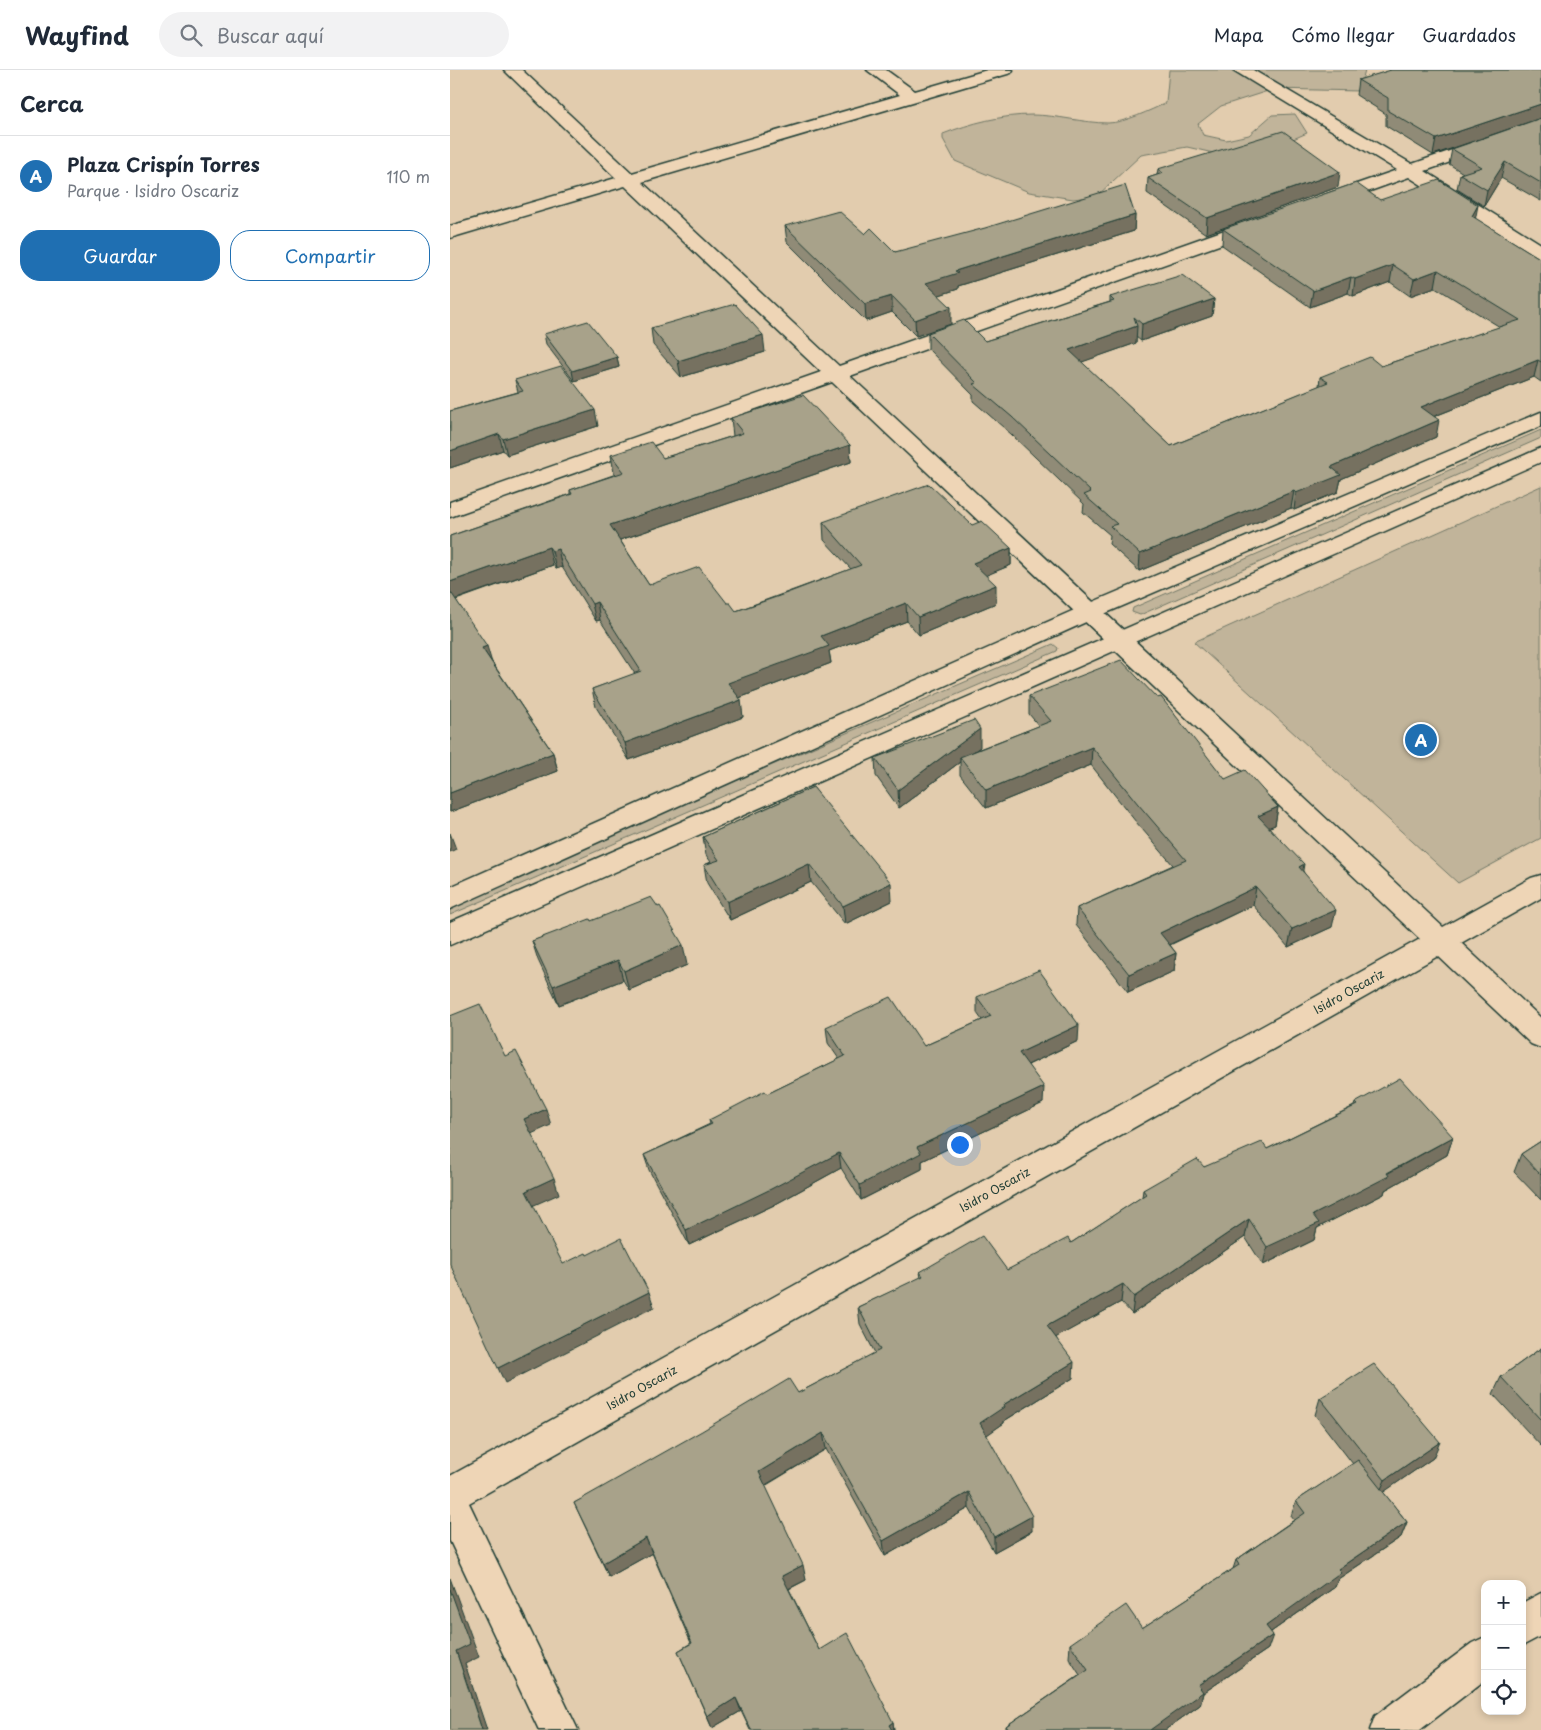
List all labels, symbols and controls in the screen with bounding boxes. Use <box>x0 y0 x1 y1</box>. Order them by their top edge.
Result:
search box <box>159 12 509 57</box>
text: Wayfind <box>25 17 129 53</box>
icon: search <box>177 21 205 49</box>
text: Buscar aquí <box>217 21 324 49</box>
text: Mapa <box>1214 21 1263 48</box>
text: Cómo llegar <box>1291 21 1394 48</box>
text: Guardados <box>1422 21 1516 48</box>
text: Cerca <box>20 87 84 119</box>
text: Plaza Crispín Torres <box>67 150 260 178</box>
text: A <box>30 164 42 188</box>
text: 110 m <box>387 164 430 188</box>
text: Parque · Isidro Oscariz <box>67 178 239 202</box>
button: Guardar <box>20 230 220 281</box>
button: Compartir <box>230 230 430 281</box>
pin: A <box>1405 721 1437 759</box>
street label: Isidro Oscariz <box>1310 964 1387 1018</box>
your location <box>947 1132 973 1158</box>
street label: Isidro Oscariz <box>956 1162 1033 1216</box>
street label: Isidro Oscariz <box>603 1360 680 1414</box>
map controls <box>1481 1580 1526 1715</box>
button: + <box>1481 1580 1526 1625</box>
button: − <box>1481 1625 1526 1670</box>
button: locate <box>1481 1670 1526 1715</box>

